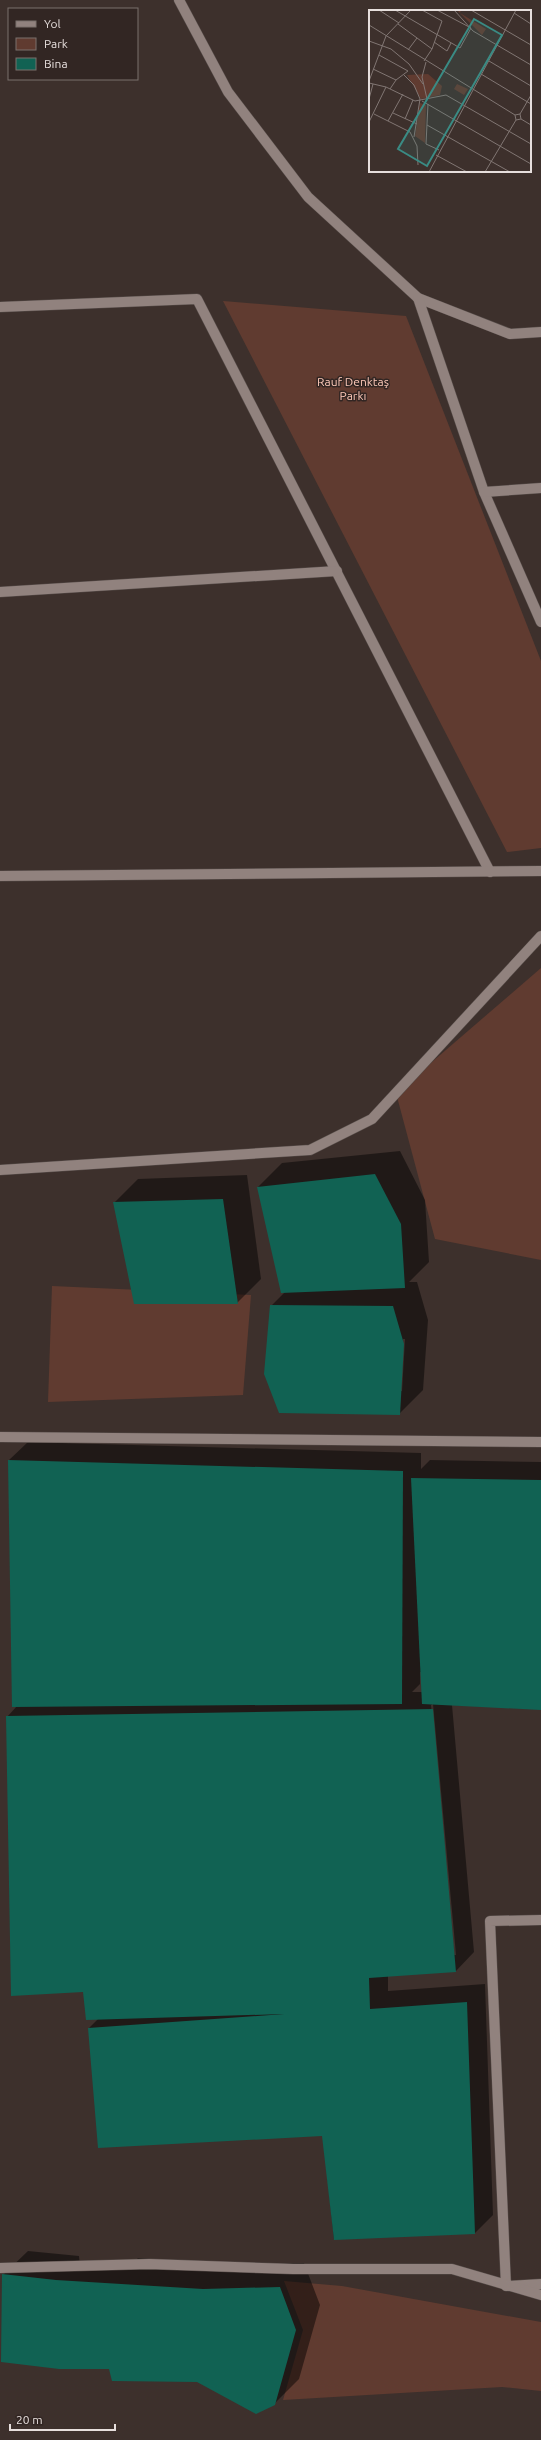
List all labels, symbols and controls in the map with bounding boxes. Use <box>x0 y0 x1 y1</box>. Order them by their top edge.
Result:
legend <box>8 8 138 80</box>
inset map <box>369 10 531 172</box>
text: Yol <box>44 17 61 30</box>
text: Park <box>44 37 68 50</box>
text: Bina <box>44 57 68 70</box>
park label: Rauf Denktaş Parkı <box>317 375 389 402</box>
scale bar <box>10 2406 115 2432</box>
text: 20 m <box>16 2413 43 2426</box>

